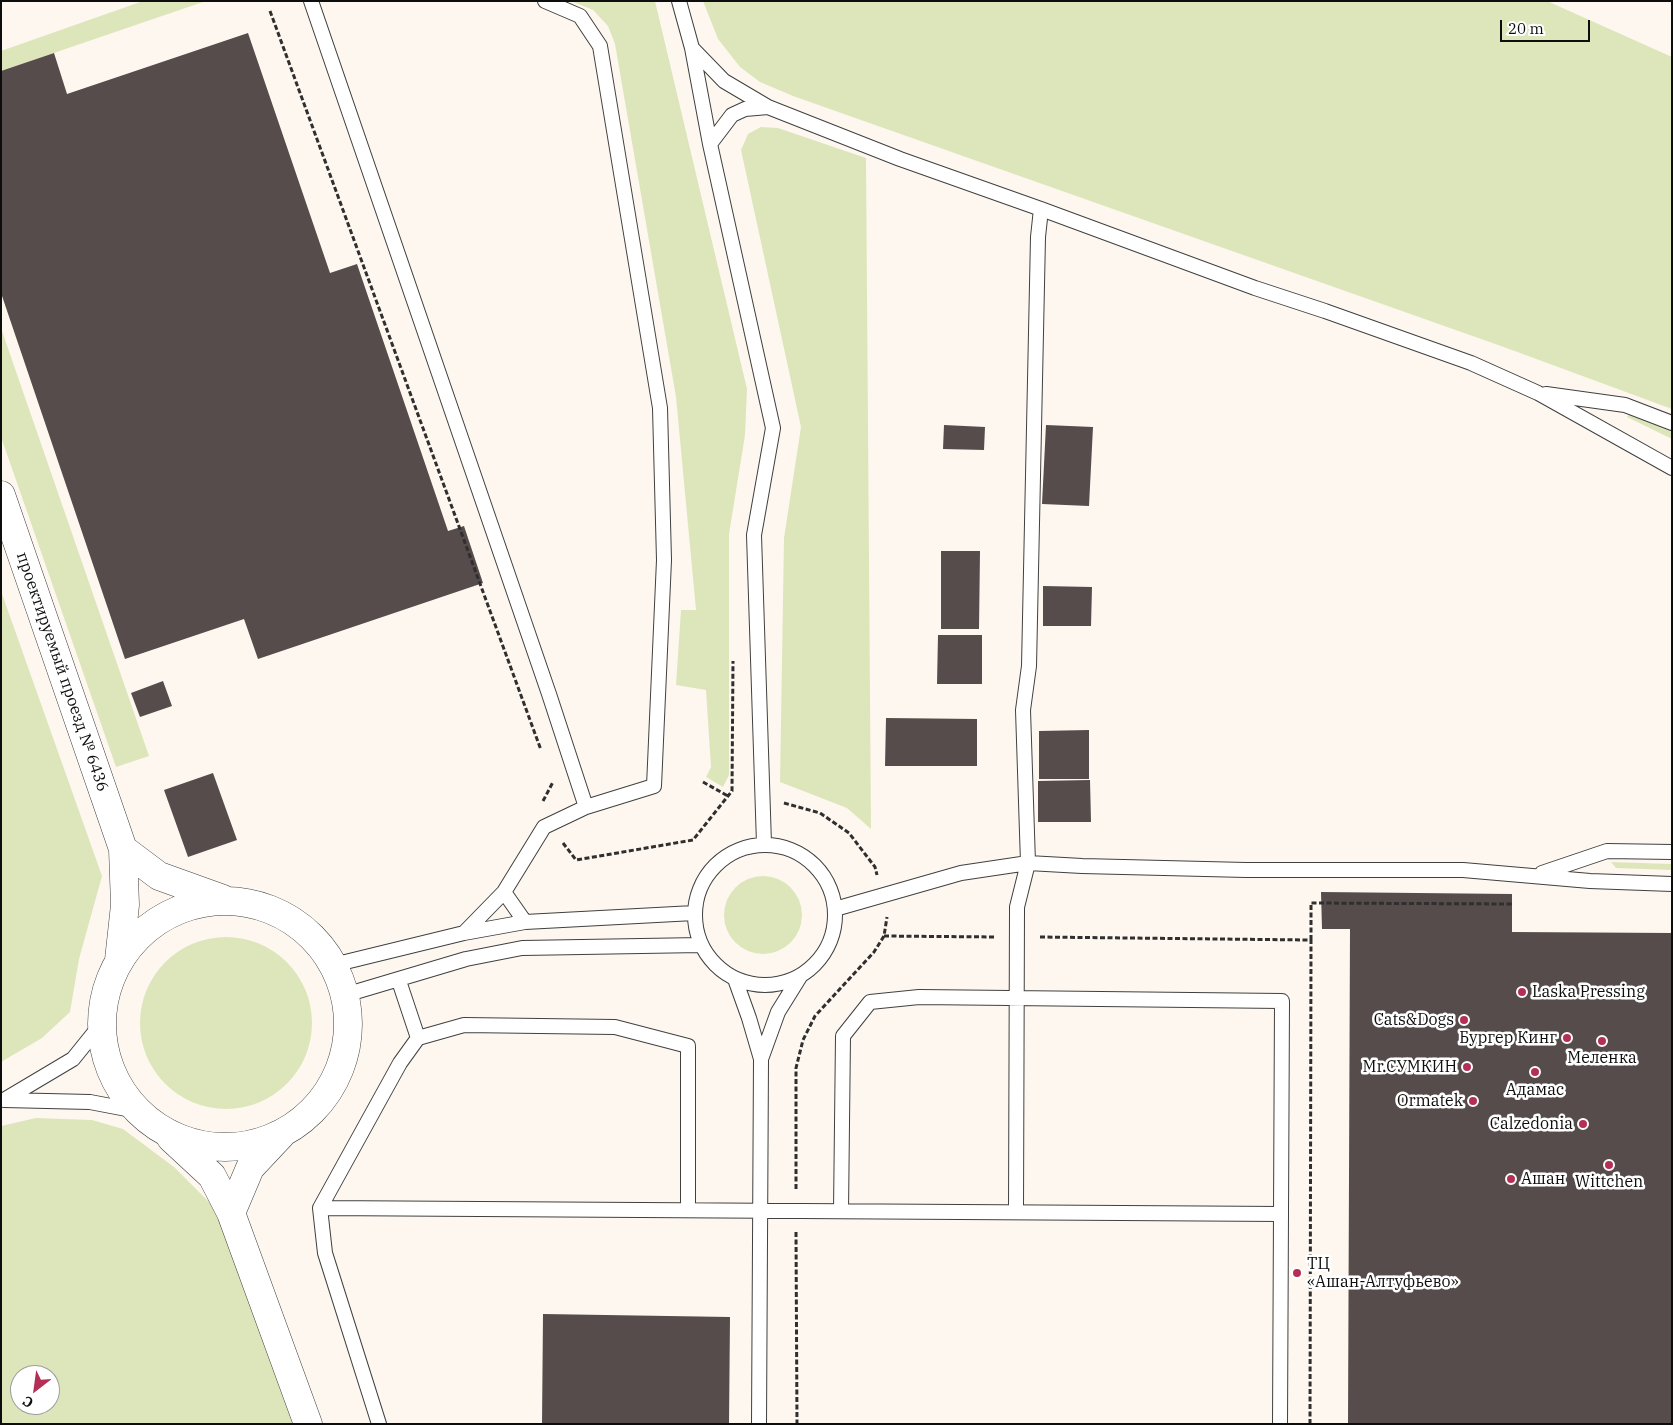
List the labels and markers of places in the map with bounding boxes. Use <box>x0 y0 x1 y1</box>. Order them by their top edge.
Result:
place label: Laska Pressing <box>1532 982 1645 1002</box>
marker: Laska Pressing <box>1516 986 1528 998</box>
place label: Cats&Dogs <box>1374 1010 1454 1030</box>
marker: Cats&Dogs <box>1458 1014 1470 1026</box>
place label: Бургер Кинг <box>1459 1028 1557 1048</box>
marker: Бургер Кинг <box>1561 1032 1573 1044</box>
marker: Меленка <box>1596 1035 1608 1047</box>
place label: Меленка <box>1567 1048 1637 1068</box>
place label: Mr.СУМКИН <box>1362 1057 1457 1077</box>
marker: Mr.СУМКИН <box>1461 1061 1473 1073</box>
marker: Адамас <box>1529 1066 1541 1078</box>
place label: Адамас <box>1506 1080 1564 1100</box>
place label: Ormatek <box>1397 1091 1463 1111</box>
marker: Ormatek <box>1467 1095 1479 1107</box>
place label: Calzedonia <box>1490 1114 1573 1134</box>
marker: Calzedonia <box>1577 1118 1589 1130</box>
marker: Wittchen <box>1603 1159 1615 1171</box>
place label: Ашан <box>1521 1169 1565 1189</box>
place label: Wittchen <box>1575 1172 1643 1192</box>
marker: Ашан <box>1505 1173 1517 1185</box>
place label: ТЦ «Ашан-Алтуфьево» <box>1307 1254 1459 1292</box>
marker: ТЦ «Ашан-Алтуфьево» <box>1291 1267 1303 1279</box>

